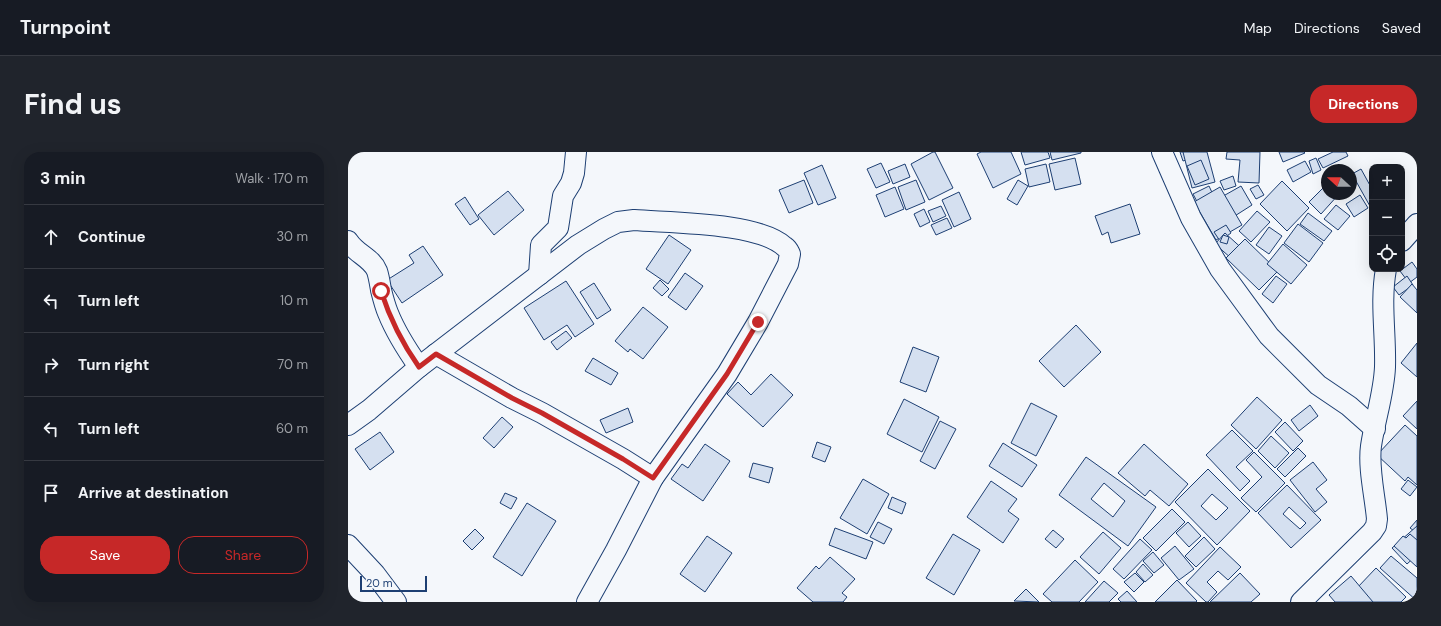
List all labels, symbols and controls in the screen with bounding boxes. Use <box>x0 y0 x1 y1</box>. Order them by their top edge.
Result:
text: Turnpoint <box>20 15 111 40</box>
text: Map <box>1244 19 1272 37</box>
text: Directions <box>1294 19 1360 37</box>
text: Saved <box>1382 19 1421 37</box>
button: Directions <box>1310 85 1417 123</box>
text: Find us <box>24 86 122 123</box>
north arrow <box>1321 164 1357 200</box>
map controls <box>1369 164 1405 272</box>
button: + <box>1369 164 1405 200</box>
text: 3 min <box>40 167 85 189</box>
text: Walk · 170 m <box>235 170 308 187</box>
button: − <box>1369 200 1405 236</box>
icon: ahead <box>40 226 62 248</box>
text: Continue <box>78 227 146 247</box>
text: 30 m <box>276 228 308 245</box>
button: locate <box>1369 236 1405 272</box>
route start <box>372 282 390 300</box>
icon: left <box>40 290 62 312</box>
text: Turn left <box>78 291 139 311</box>
text: 10 m <box>280 292 308 309</box>
route end <box>749 313 767 331</box>
icon: right <box>40 354 62 376</box>
text: Turn right <box>78 355 149 375</box>
text: 70 m <box>277 356 308 373</box>
icon: left <box>40 418 62 440</box>
text: Turn left <box>78 419 139 439</box>
text: 60 m <box>276 420 308 437</box>
icon: arrive <box>40 482 62 504</box>
text: Arrive at destination <box>78 483 229 503</box>
button: Save <box>40 536 170 574</box>
button: Share <box>178 536 308 574</box>
scale bar <box>360 574 427 593</box>
text: 20 m <box>366 576 392 590</box>

